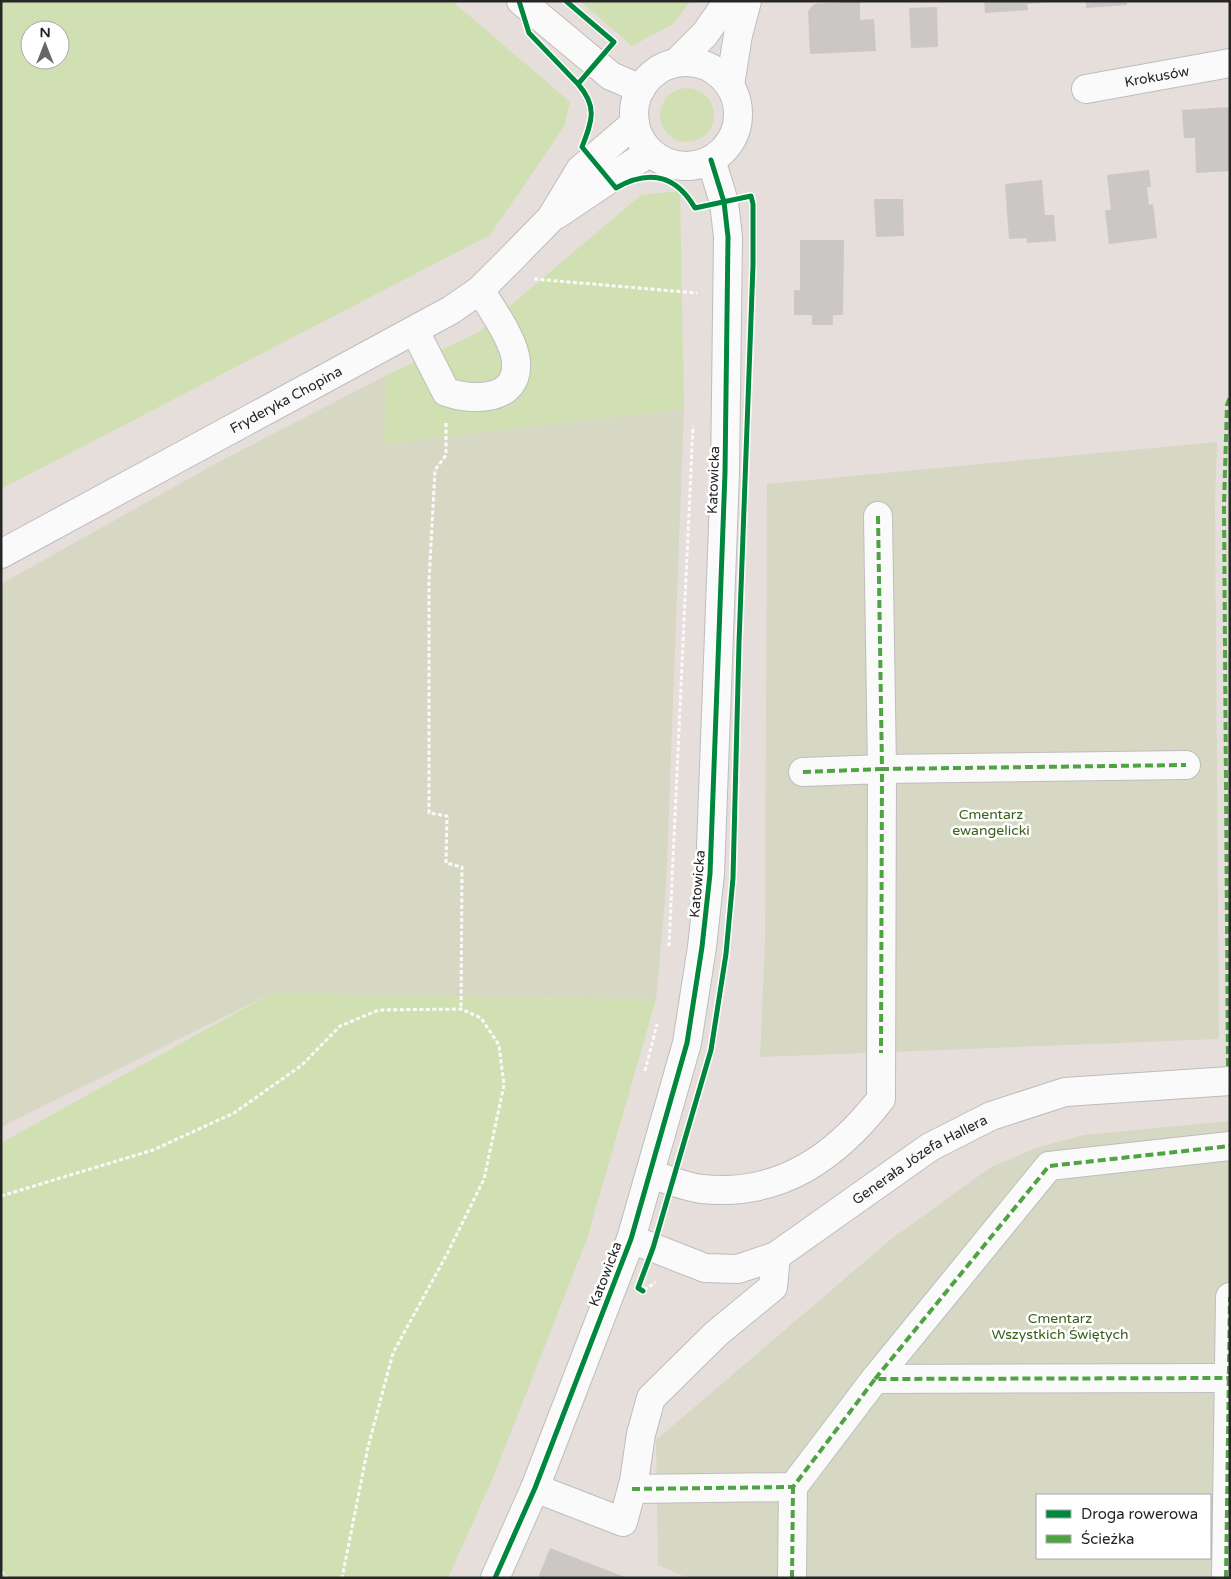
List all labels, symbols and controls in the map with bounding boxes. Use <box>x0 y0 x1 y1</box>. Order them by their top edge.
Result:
north arrow <box>20 20 70 70</box>
text: N <box>39 24 51 41</box>
street label: Krokusów <box>1123 63 1191 91</box>
street label: Fryderyka Chopina <box>227 363 345 437</box>
street label: Katowicka <box>704 446 723 514</box>
park label: Cmentarz ewangelicki <box>952 806 1030 839</box>
street label: Katowicka <box>686 849 709 919</box>
street label: Generała Józefa Hallera <box>849 1111 990 1208</box>
street label: Katowicka <box>585 1239 626 1309</box>
park label: Cmentarz Wszystkich Świętych <box>992 1310 1128 1343</box>
legend <box>1036 1494 1211 1559</box>
text: Droga rowerowa <box>1081 1505 1198 1523</box>
text: Ścieżka <box>1081 1530 1134 1548</box>

